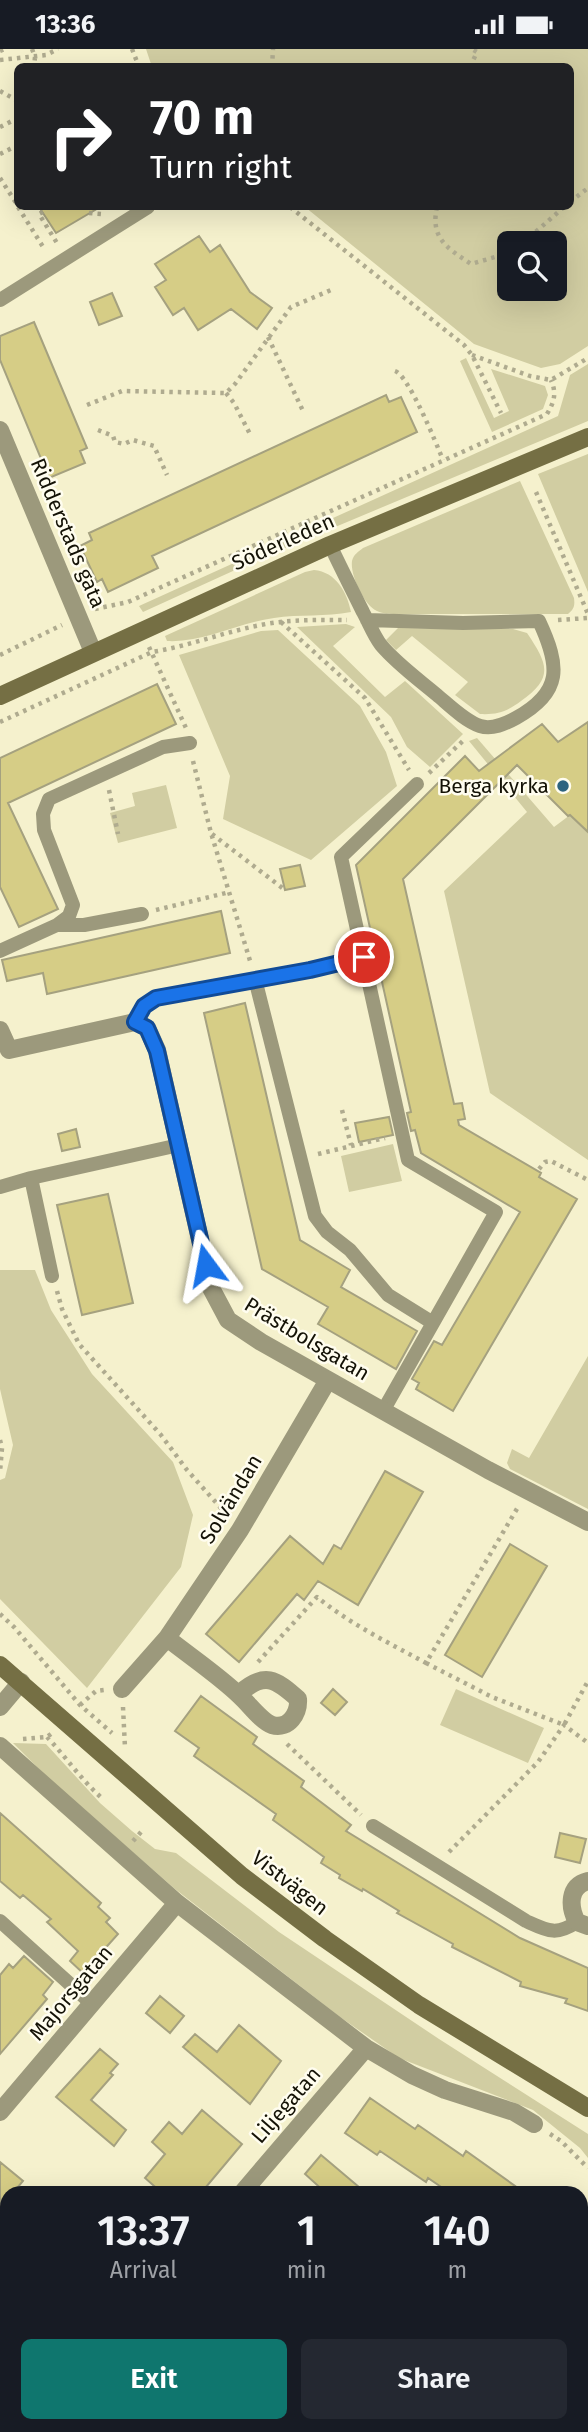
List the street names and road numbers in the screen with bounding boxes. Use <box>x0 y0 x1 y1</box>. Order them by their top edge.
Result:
street label: Ridderstads gata <box>25 454 111 612</box>
street label: Söderleden <box>228 508 338 576</box>
street label: Prästbolsgatan <box>240 1291 374 1387</box>
street label: Solvändan <box>194 1450 268 1548</box>
street label: Vistvägen <box>246 1845 334 1921</box>
street label: Majorsgatan <box>24 1940 118 2046</box>
street label: Liljegatan <box>246 2061 326 2149</box>

